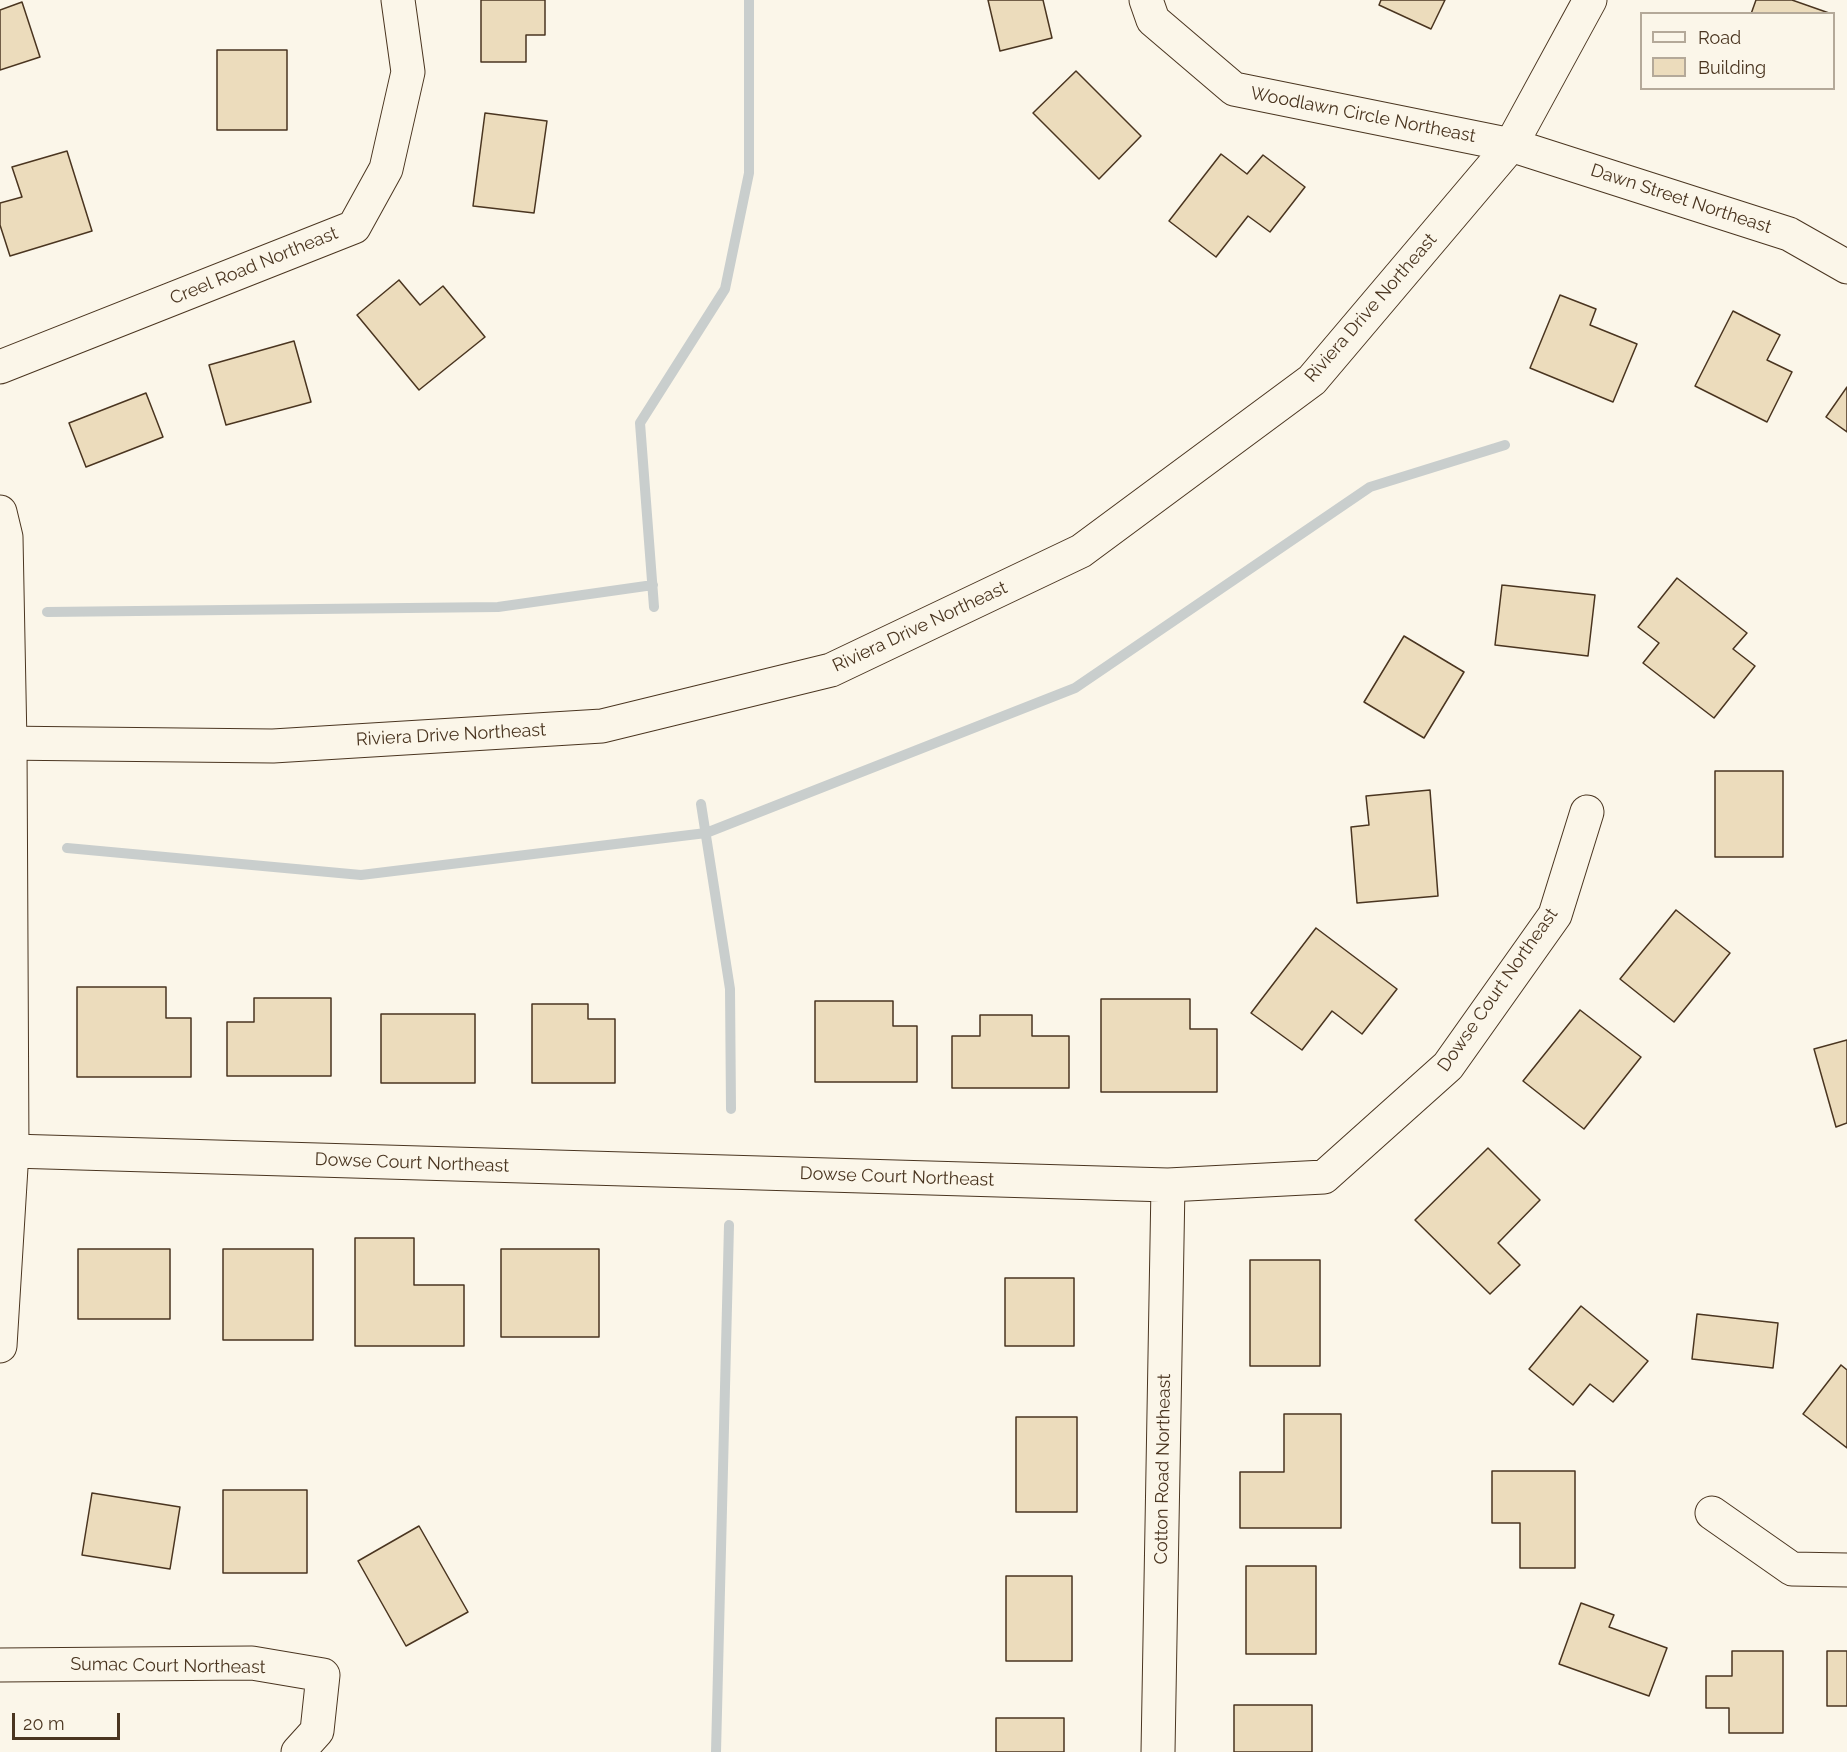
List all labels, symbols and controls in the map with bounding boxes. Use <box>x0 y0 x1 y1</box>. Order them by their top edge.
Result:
legend <box>1640 12 1835 90</box>
text: Road <box>1698 27 1741 48</box>
text: Building <box>1698 57 1766 78</box>
street label: Woodlawn Circle Northeast <box>1249 83 1477 147</box>
street label: Dawn Street Northeast <box>1588 160 1774 238</box>
street label: Creel Road Northeast <box>167 222 341 310</box>
street label: Riviera Drive Northeast <box>1300 229 1442 387</box>
street label: Riviera Drive Northeast <box>829 577 1011 677</box>
street label: Riviera Drive Northeast <box>355 719 547 751</box>
street label: Dowse Court Northeast <box>1433 904 1563 1076</box>
street label: Dowse Court Northeast <box>314 1149 510 1177</box>
street label: Dowse Court Northeast <box>799 1163 995 1191</box>
street label: Cotton Road Northeast <box>1151 1373 1175 1565</box>
street label: Sumac Court Northeast <box>70 1653 266 1679</box>
scale bar <box>15 1701 123 1739</box>
text: 20 m <box>23 1713 65 1734</box>

